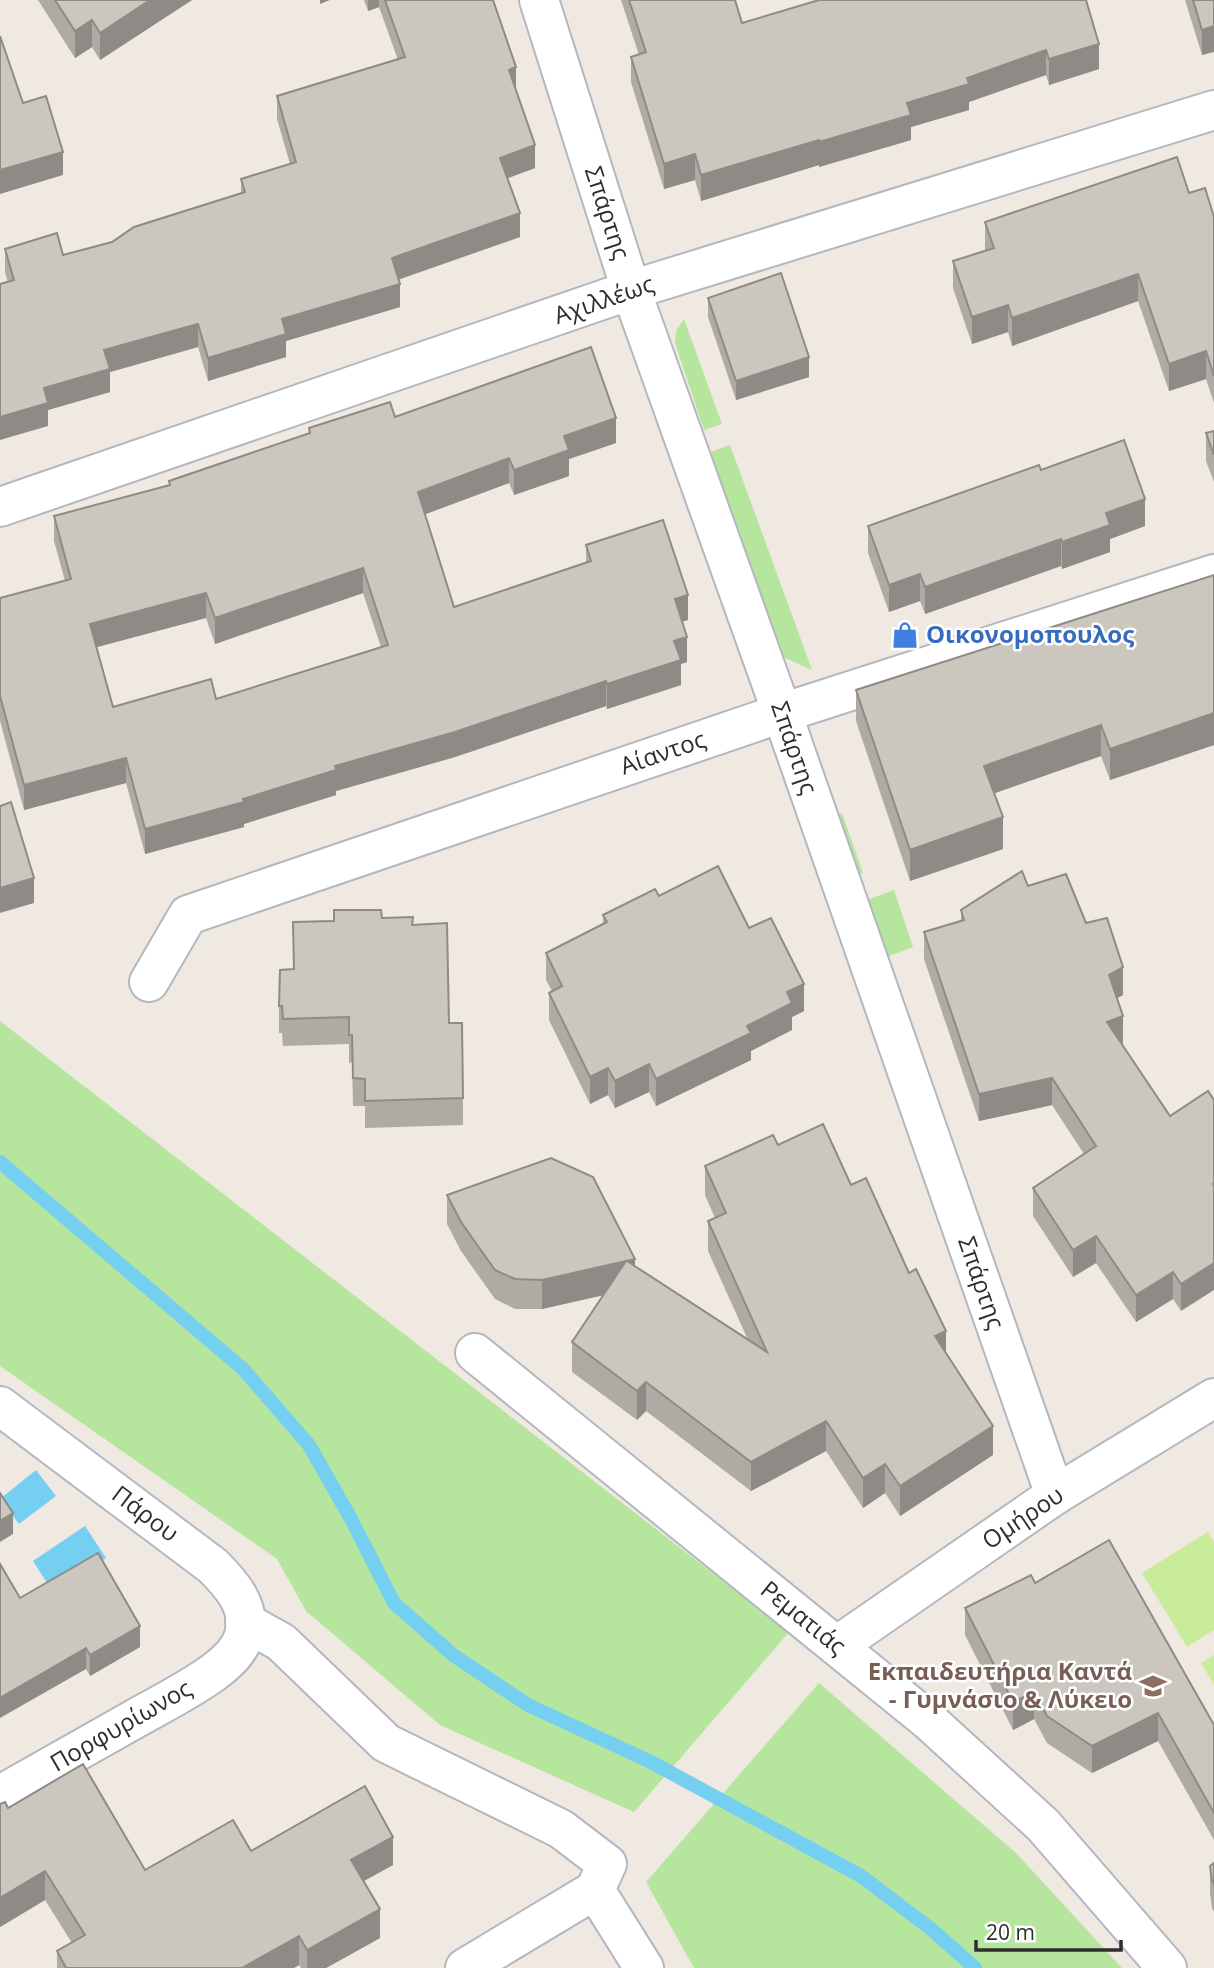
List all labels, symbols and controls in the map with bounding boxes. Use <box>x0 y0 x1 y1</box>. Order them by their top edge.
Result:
street label: Σπάρτης <box>578 162 639 263</box>
street label: Αχιλλέως <box>549 266 658 331</box>
place label: Οικονομοπουλος <box>926 617 1134 650</box>
shop icon: Οικονομοπουλος <box>890 620 920 650</box>
street label: Σπάρτης <box>764 697 827 798</box>
street label: Αίαντος <box>615 722 710 782</box>
street label: Σπάρτης <box>951 1232 1014 1333</box>
street label: Πάρου <box>106 1477 186 1549</box>
street label: Ομήρου <box>975 1477 1069 1556</box>
street label: Ρεματιάς <box>754 1572 854 1661</box>
place label: Εκπαιδευτήρια Καντά - Γυμνάσιο & Λύκειο <box>868 1654 1132 1715</box>
street label: Πορφυρίωνος <box>43 1671 197 1779</box>
school or university icon: Εκπαιδευτήρια Καντά - Γυμνάσιο & Λύκειο <box>1138 1671 1168 1701</box>
scale bar <box>976 1909 1121 1953</box>
text: 20 m <box>986 1918 1035 1946</box>

